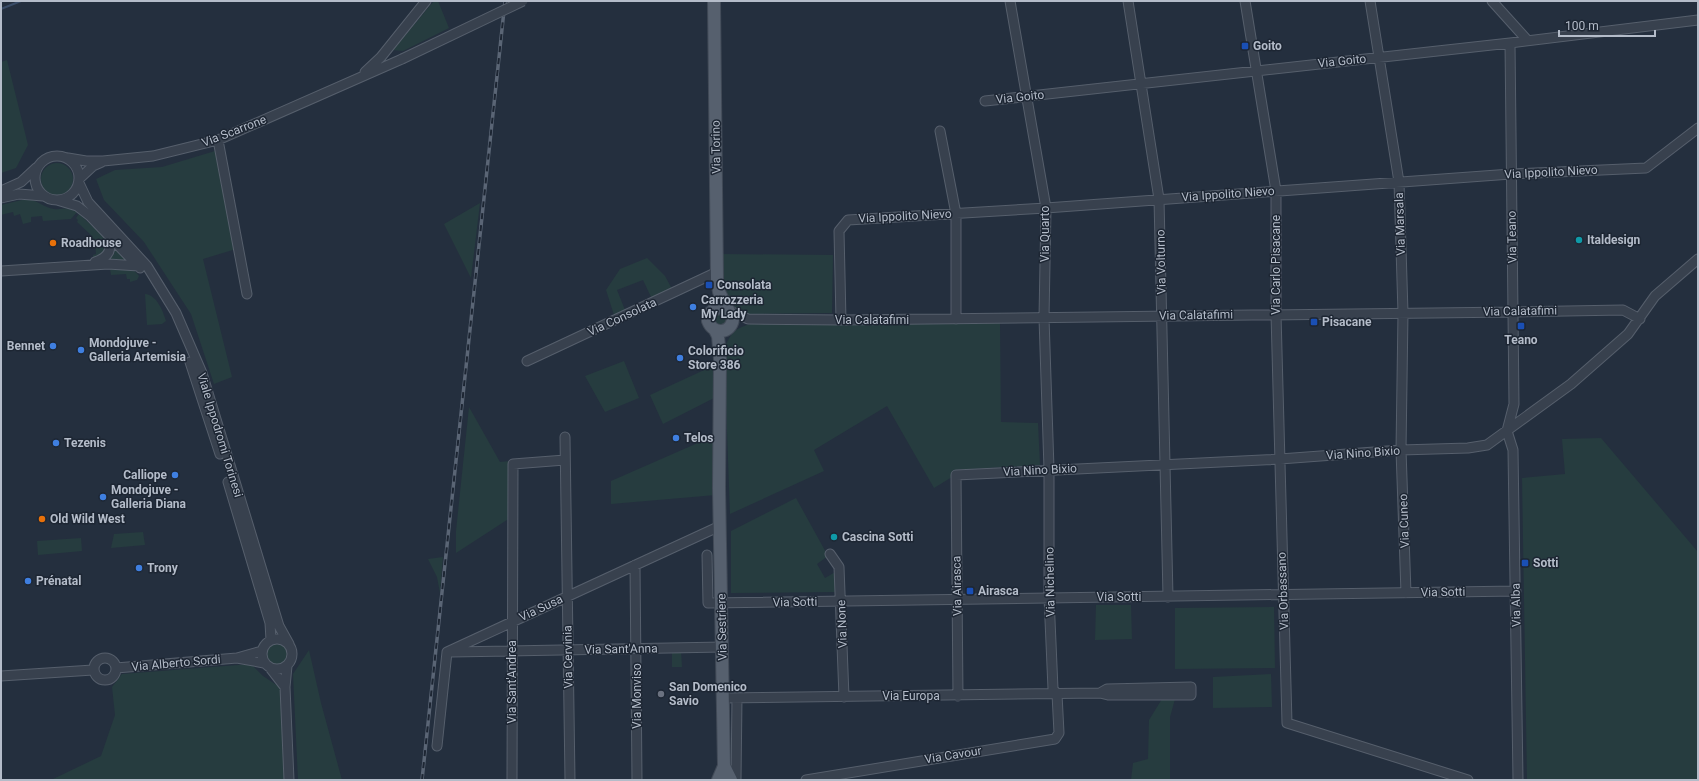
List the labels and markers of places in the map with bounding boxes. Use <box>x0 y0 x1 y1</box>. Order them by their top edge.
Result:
place label: Goito <box>1253 39 1282 53</box>
marker: Goito <box>1240 41 1250 51</box>
place label: Italdesign <box>1587 233 1641 247</box>
marker: Italdesign <box>1574 235 1584 245</box>
place label: Roadhouse <box>61 236 122 250</box>
marker: Roadhouse <box>48 238 58 248</box>
place label: Consolata <box>717 278 772 292</box>
marker: Consolata <box>704 280 714 290</box>
place label: Carrozzeria My Lady <box>701 293 764 321</box>
marker: Carrozzeria My Lady <box>688 302 698 312</box>
place label: Pisacane <box>1322 315 1372 329</box>
marker: Pisacane <box>1309 317 1319 327</box>
marker: Teano <box>1516 321 1526 331</box>
place label: Teano <box>1504 333 1538 347</box>
place label: Mondojuve - Galleria Artemisia <box>89 336 187 364</box>
place label: Bennet <box>7 339 45 353</box>
marker: Bennet <box>48 341 58 351</box>
place label: Colorificio Store 386 <box>688 344 744 372</box>
marker: Mondojuve - Galleria Artemisia <box>76 345 86 355</box>
marker: Colorificio Store 386 <box>675 353 685 363</box>
place label: Telos <box>684 431 714 445</box>
marker: Telos <box>671 433 681 443</box>
place label: Tezenis <box>64 436 106 450</box>
marker: Tezenis <box>51 438 61 448</box>
place label: Calliope <box>123 468 168 482</box>
marker: Calliope <box>170 470 180 480</box>
place label: Mondojuve - Galleria Diana <box>111 483 187 511</box>
marker: Mondojuve - Galleria Diana <box>98 492 108 502</box>
place label: Old Wild West <box>50 512 125 526</box>
marker: Old Wild West <box>37 514 47 524</box>
place label: Cascina Sotti <box>842 530 913 544</box>
marker: Cascina Sotti <box>829 532 839 542</box>
place label: Sotti <box>1533 556 1558 570</box>
marker: Sotti <box>1520 558 1530 568</box>
place label: Trony <box>147 561 179 575</box>
marker: Trony <box>134 563 144 573</box>
place label: Prénatal <box>36 574 81 588</box>
marker: Prénatal <box>23 576 33 586</box>
place label: Airasca <box>978 584 1019 598</box>
marker: Airasca <box>965 586 975 596</box>
place label: San Domenico Savio <box>669 680 747 708</box>
marker: San Domenico Savio <box>656 689 666 699</box>

